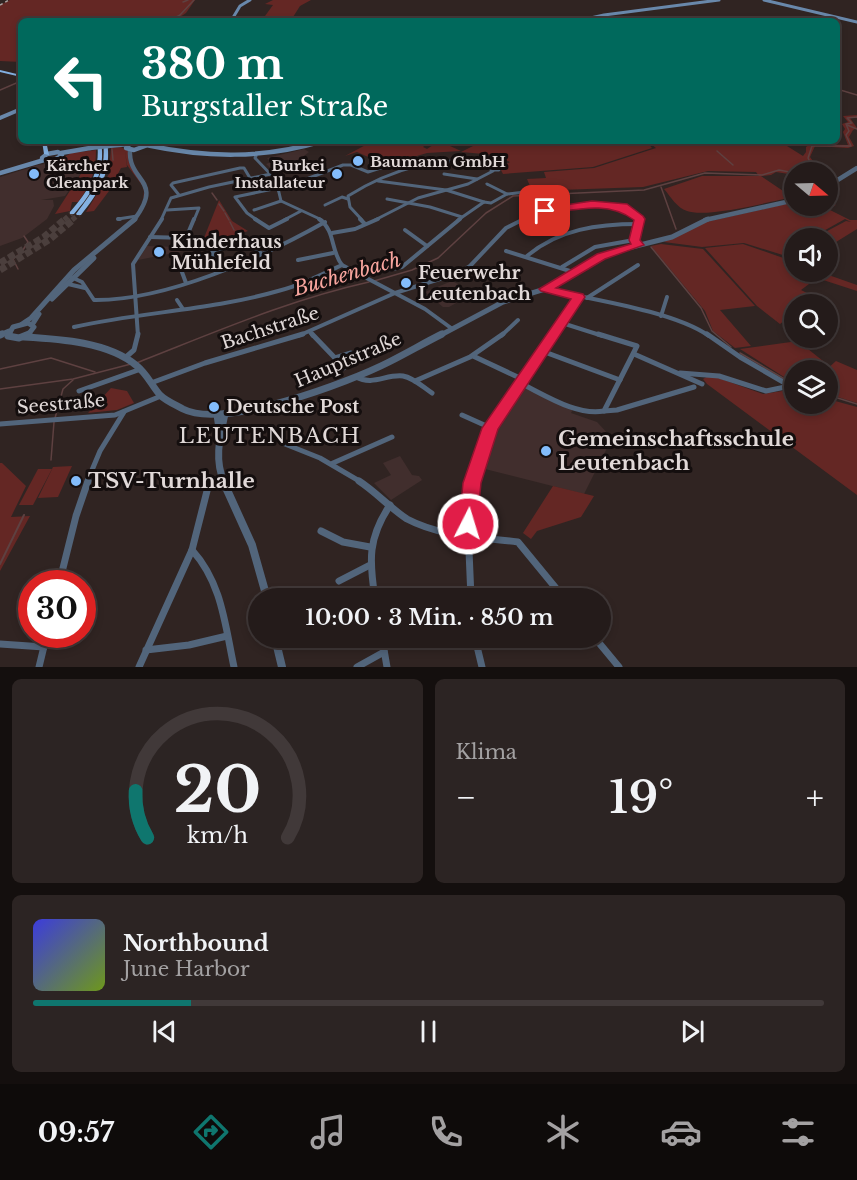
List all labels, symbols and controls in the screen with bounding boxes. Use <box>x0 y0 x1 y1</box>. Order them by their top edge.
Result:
text: 380 m <box>141 38 284 90</box>
icon: left <box>42 42 120 120</box>
text: Burgstaller Straße <box>141 90 388 123</box>
place label: Baumann GmbH <box>370 152 506 171</box>
marker: Baumann GmbH <box>351 154 365 168</box>
place label: Kärcher Cleanpark <box>46 156 129 192</box>
place label: Burkei Installateur <box>234 156 326 192</box>
north arrow <box>784 162 838 216</box>
map controls <box>784 162 838 414</box>
marker: Kärcher Cleanpark <box>27 167 41 181</box>
marker: Burkei Installateur <box>330 167 344 181</box>
pin <box>519 185 570 236</box>
icon: arrive <box>528 194 561 227</box>
button: sound <box>784 228 838 282</box>
place label: Kinderhaus Mühlefeld <box>171 231 282 274</box>
marker: Kinderhaus Mühlefeld <box>152 245 166 259</box>
water label: Buchenbach <box>290 247 403 301</box>
place label: Feuerwehr Leutenbach <box>418 262 531 305</box>
marker: Feuerwehr Leutenbach <box>399 276 413 290</box>
button: search <box>784 294 838 348</box>
street label: Bachstraße <box>218 302 322 354</box>
street label: Hauptstraße <box>291 328 405 392</box>
button: layers <box>784 360 838 414</box>
street label: Seestraße <box>16 389 106 419</box>
place label: Deutsche Post <box>226 396 359 418</box>
marker: Deutsche Post <box>207 400 221 414</box>
district label: LEUTENBACH <box>179 423 361 449</box>
place label: Gemeinschaftsschule Leutenbach <box>558 426 794 476</box>
marker: Gemeinschaftsschule Leutenbach <box>539 444 553 458</box>
place label: TSV-Turnhalle <box>88 468 255 494</box>
marker: TSV-Turnhalle <box>69 474 83 488</box>
position arrow <box>436 492 500 556</box>
speed limit sign: 30 <box>18 570 96 648</box>
text: 10:00 · 3 Min. · 850 m <box>305 604 554 631</box>
text: Klima <box>456 740 517 764</box>
text: 20 <box>173 751 261 829</box>
text: 19° <box>609 769 674 825</box>
text: − <box>456 777 476 818</box>
text: + <box>806 777 824 818</box>
text: km/h <box>187 822 248 849</box>
text: Northbound <box>123 930 269 957</box>
text: June Harbor <box>123 957 250 981</box>
icon: previous <box>148 1015 181 1048</box>
icon: pause <box>412 1015 445 1048</box>
icon: next <box>676 1015 709 1048</box>
icon: directions <box>190 1111 232 1153</box>
icon: music <box>307 1111 349 1153</box>
icon: phone <box>425 1111 467 1153</box>
icon: climate <box>542 1111 584 1153</box>
icon: car <box>660 1111 702 1153</box>
icon: filters <box>777 1111 819 1153</box>
text: 09:57 <box>38 1116 114 1149</box>

